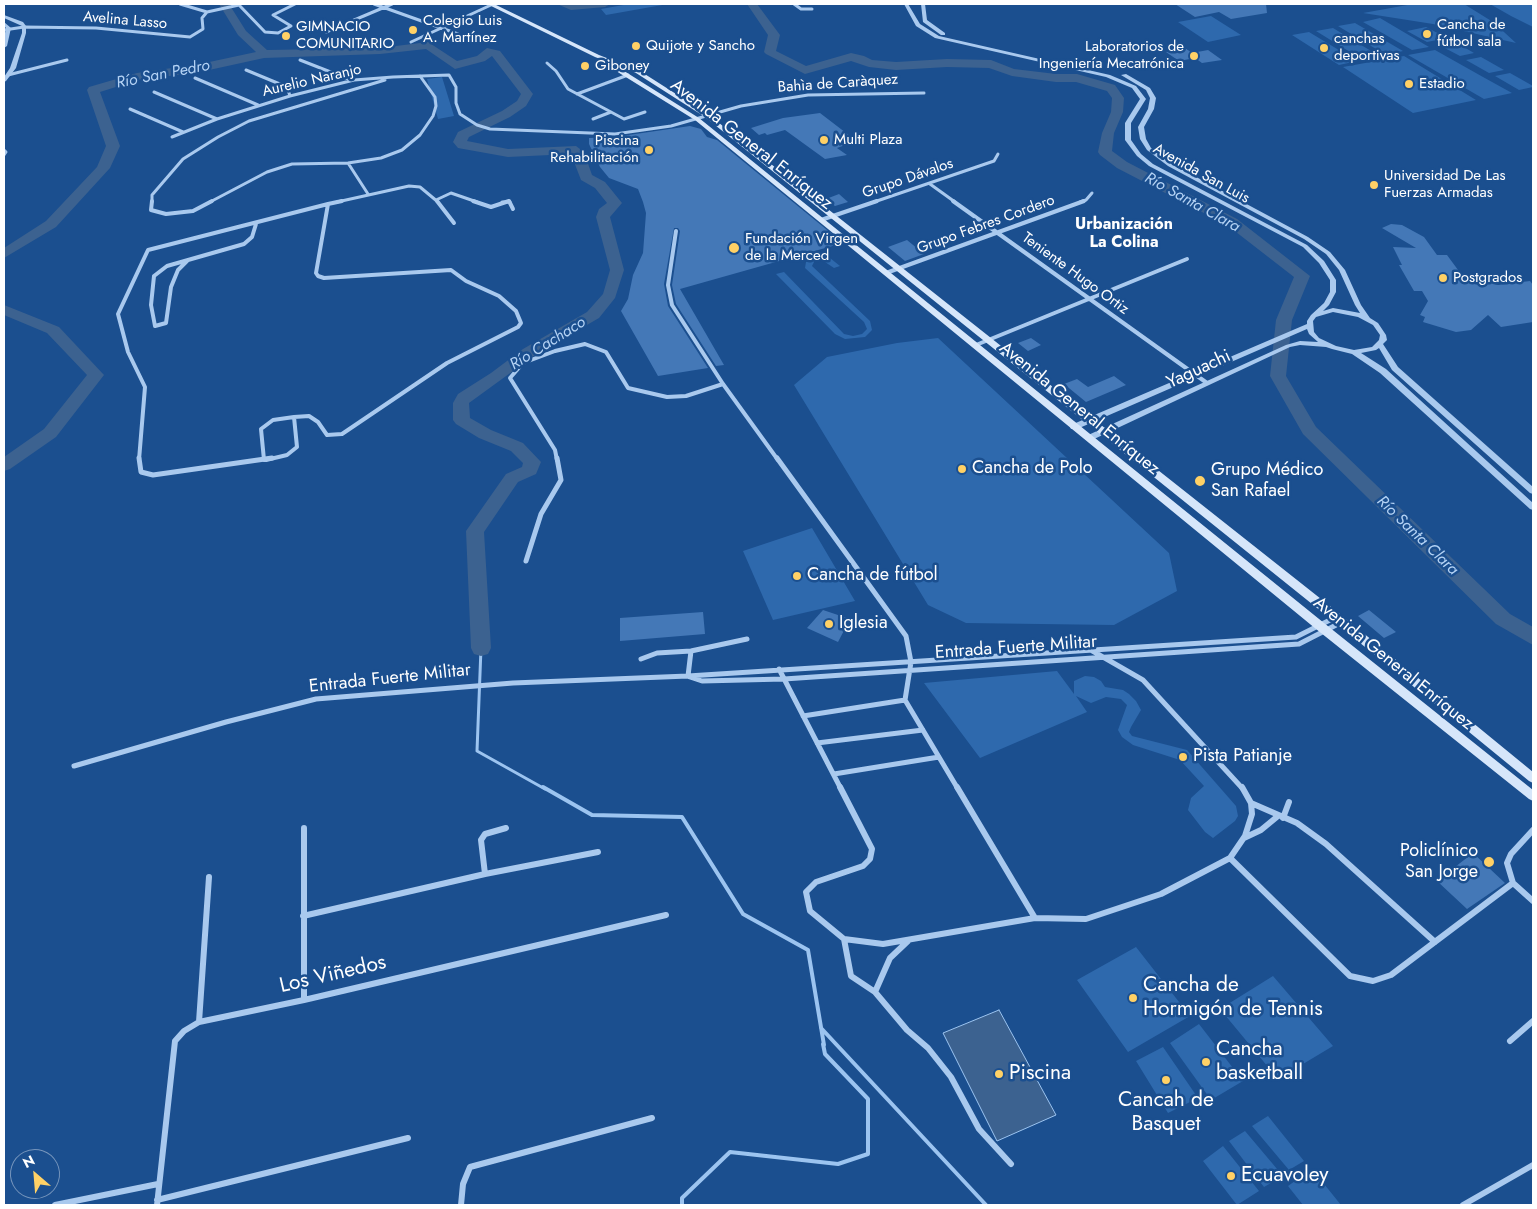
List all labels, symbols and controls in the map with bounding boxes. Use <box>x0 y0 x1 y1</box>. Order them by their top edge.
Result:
street label: Avelina Lasso <box>82 8 168 34</box>
place label: Colegio Luis A. Martínez <box>423 12 502 47</box>
place label: Cancha de fútbol sala <box>1437 16 1505 51</box>
place label: GIMNACIO COMUNITARIO <box>296 18 394 53</box>
marker: Colegio Luis A. Martínez <box>407 24 419 36</box>
marker: Cancha de fútbol sala <box>1421 28 1433 40</box>
marker: GIMNACIO COMUNITARIO <box>280 30 292 42</box>
place label: canchas deportivas <box>1334 30 1400 65</box>
place label: Quijote y Sancho <box>646 37 755 55</box>
place label: Laboratorios de Ingeniería Mecatrónica <box>1039 38 1184 73</box>
marker: Quijote y Sancho <box>630 40 642 52</box>
marker: canchas deportivas <box>1318 42 1330 54</box>
marker: Laboratorios de Ingeniería Mecatrónica <box>1188 50 1200 62</box>
water label: Río San Pedro <box>115 57 211 93</box>
place label: Giboney <box>595 57 649 75</box>
marker: Giboney <box>579 60 591 72</box>
street label: Aurelio Naranjo <box>261 61 363 101</box>
street label: Bahìa de Caràquez <box>777 71 899 97</box>
street label: Avenida General Enríquez <box>666 75 836 215</box>
place label: Estadio <box>1419 75 1465 93</box>
marker: Estadio <box>1403 78 1415 90</box>
place label: Multi Plaza <box>834 131 902 149</box>
place label: Piscina Rehabilitación <box>550 132 639 167</box>
marker: Multi Plaza <box>818 134 830 146</box>
street label: Avenida San Luis <box>1150 140 1252 208</box>
marker: Piscina Rehabilitación <box>643 144 655 156</box>
street label: Grupo Dávalos <box>860 155 956 203</box>
place label: Universidad De Las Fuerzas Armadas <box>1384 167 1506 202</box>
water label: Río Santa Clara <box>1141 169 1243 237</box>
marker: Universidad De Las Fuerzas Armadas <box>1368 179 1380 191</box>
street label: Grupo Febres Cordero <box>915 192 1057 258</box>
district label: Urbanización La Colina <box>1075 215 1173 253</box>
street label: Teniente Hugo Ortiz <box>1018 229 1132 319</box>
place label: Fundación Virgen de la Merced <box>745 230 858 265</box>
marker: Fundación Virgen de la Merced <box>727 241 741 255</box>
place label: Postgrados <box>1453 269 1522 287</box>
marker: Postgrados <box>1437 272 1449 284</box>
water label: Río Cachaco <box>507 313 589 375</box>
street label: Avenida General Enríquez <box>995 338 1163 480</box>
street label: Yaguachi <box>1164 346 1234 394</box>
place label: Cancha de Polo <box>972 458 1093 480</box>
place label: Grupo Médico San Rafael <box>1211 460 1323 502</box>
marker: Cancha de Polo <box>956 463 968 475</box>
marker: Grupo Médico San Rafael <box>1193 474 1207 488</box>
water label: Río Santa Clara <box>1372 492 1462 580</box>
place label: Cancha de fútbol <box>807 565 938 587</box>
marker: Cancha de fútbol <box>791 570 803 582</box>
street label: Avenida General Enríquez <box>1309 593 1477 735</box>
place label: Iglesia <box>839 613 888 635</box>
marker: Iglesia <box>823 618 835 630</box>
street label: Entrada Fuerte Militar <box>934 632 1098 664</box>
street label: Entrada Fuerte Militar <box>308 660 472 698</box>
place label: Pista Patianje <box>1193 746 1292 768</box>
marker: Pista Patianje <box>1177 751 1189 763</box>
place label: Policlínico San Jorge <box>1400 841 1478 884</box>
marker: Policlínico San Jorge <box>1482 855 1496 869</box>
street label: Los Viñedos <box>277 950 389 1000</box>
place label: Cancha de Hormigón de Tennis <box>1143 973 1323 1023</box>
marker: Cancha de Hormigón de Tennis <box>1127 992 1139 1004</box>
place label: Cancha basketball <box>1216 1037 1303 1087</box>
marker: Cancha basketball <box>1200 1056 1212 1068</box>
place label: Piscina <box>1009 1061 1071 1087</box>
marker: Piscina <box>993 1068 1005 1080</box>
marker: Cancah de Basquet <box>1160 1074 1172 1086</box>
place label: Cancah de Basquet <box>1118 1088 1214 1138</box>
north arrow <box>10 1149 60 1199</box>
text: N <box>19 1150 38 1173</box>
place label: Ecuavoley <box>1241 1163 1329 1189</box>
marker: Ecuavoley <box>1225 1170 1237 1182</box>

